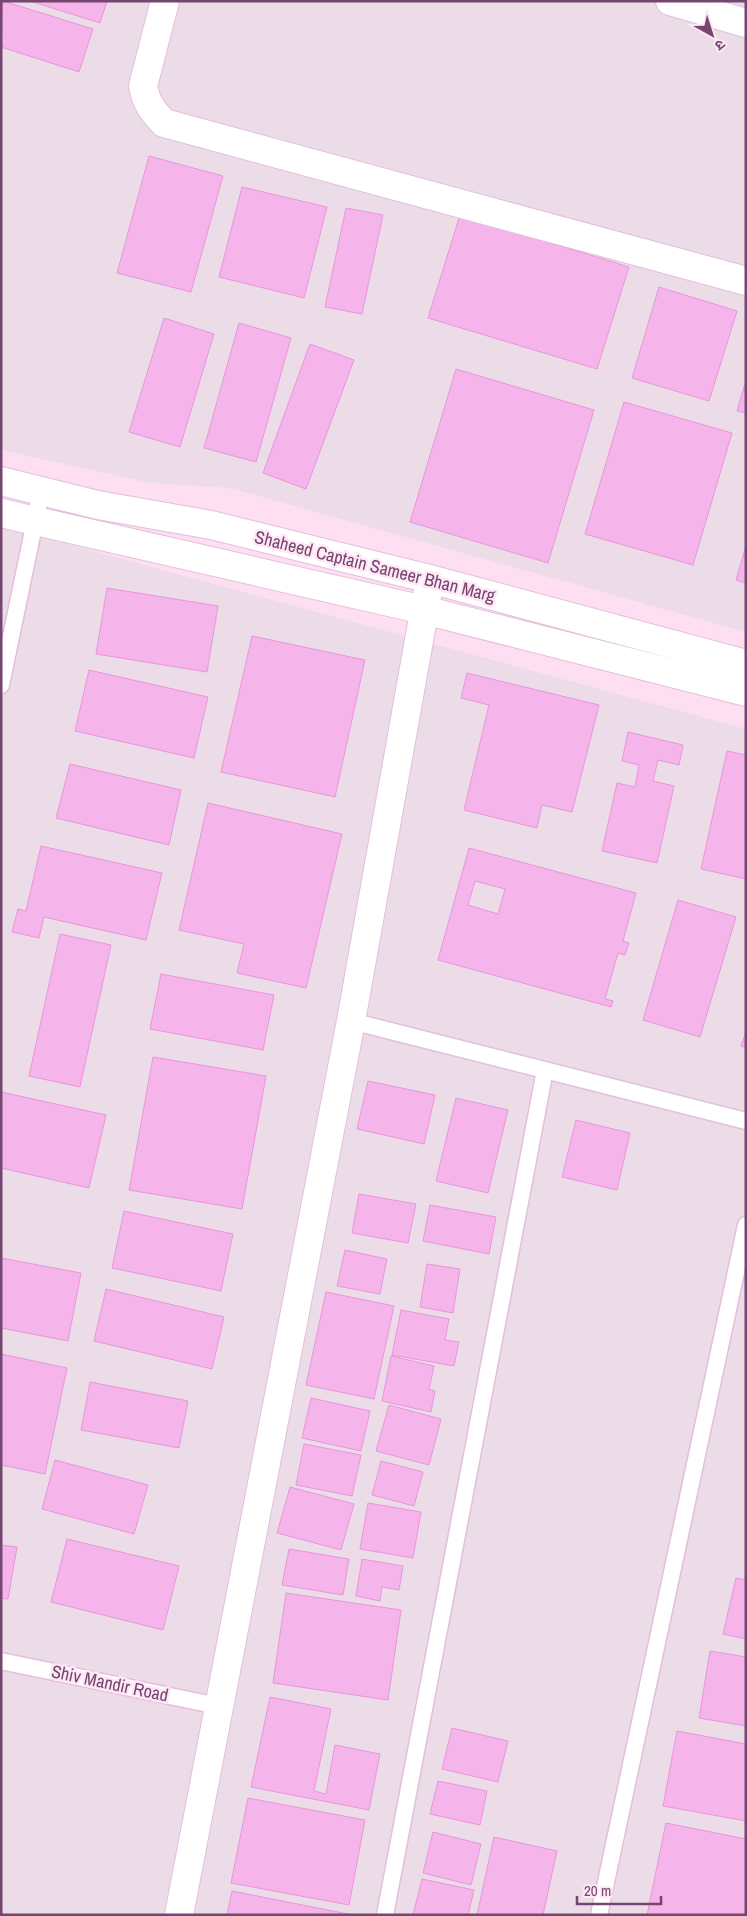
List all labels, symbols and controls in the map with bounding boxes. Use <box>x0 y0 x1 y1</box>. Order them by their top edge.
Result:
north arrow <box>687 10 737 60</box>
text: उ <box>711 36 729 55</box>
street label: Shaheed Captain Sameer Bhan Marg <box>252 524 499 608</box>
street label: Shiv Mandir Road <box>49 1658 171 1708</box>
scale bar <box>577 1874 661 1906</box>
text: 20 m <box>584 1880 611 1901</box>

